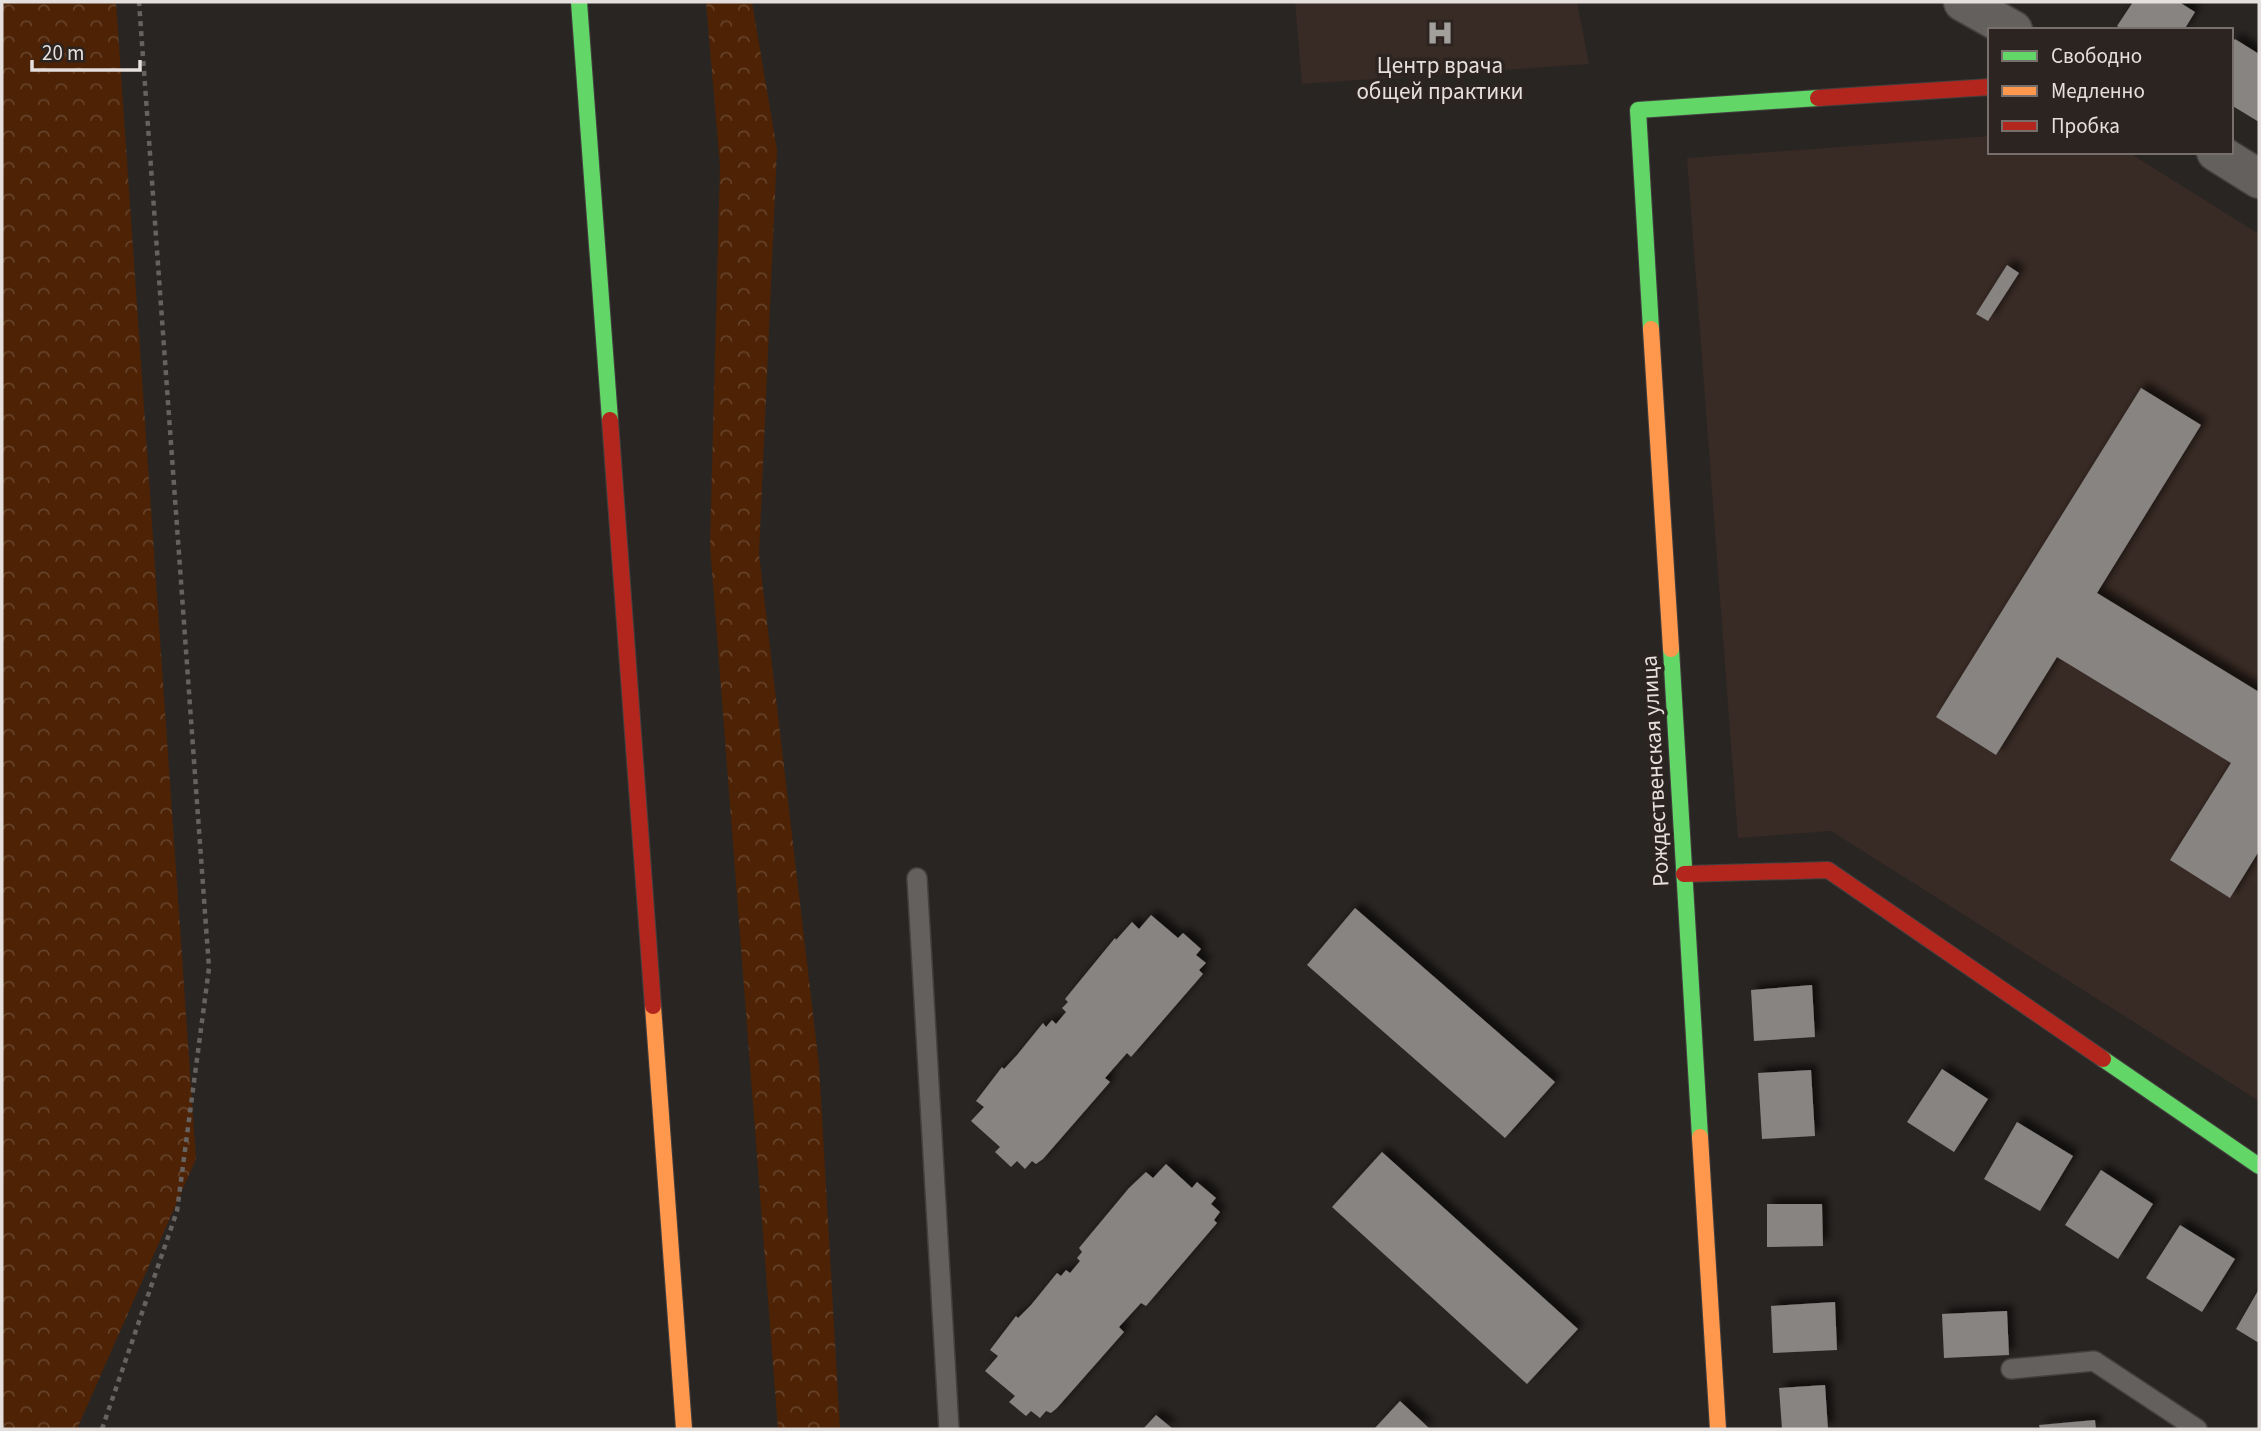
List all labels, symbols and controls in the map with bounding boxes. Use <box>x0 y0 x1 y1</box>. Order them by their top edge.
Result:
hospital icon: Центр врача общей практики <box>1425 18 1455 48</box>
scale bar <box>32 28 140 72</box>
legend <box>1988 28 2233 154</box>
text: 20 m <box>42 38 84 68</box>
text: Свободно <box>2051 41 2142 71</box>
place label: Центр врача общей практики <box>1356 49 1524 108</box>
text: Медленно <box>2051 76 2145 106</box>
text: Пробка <box>2051 111 2120 141</box>
street label: Рождественская улица <box>1632 654 1678 888</box>

